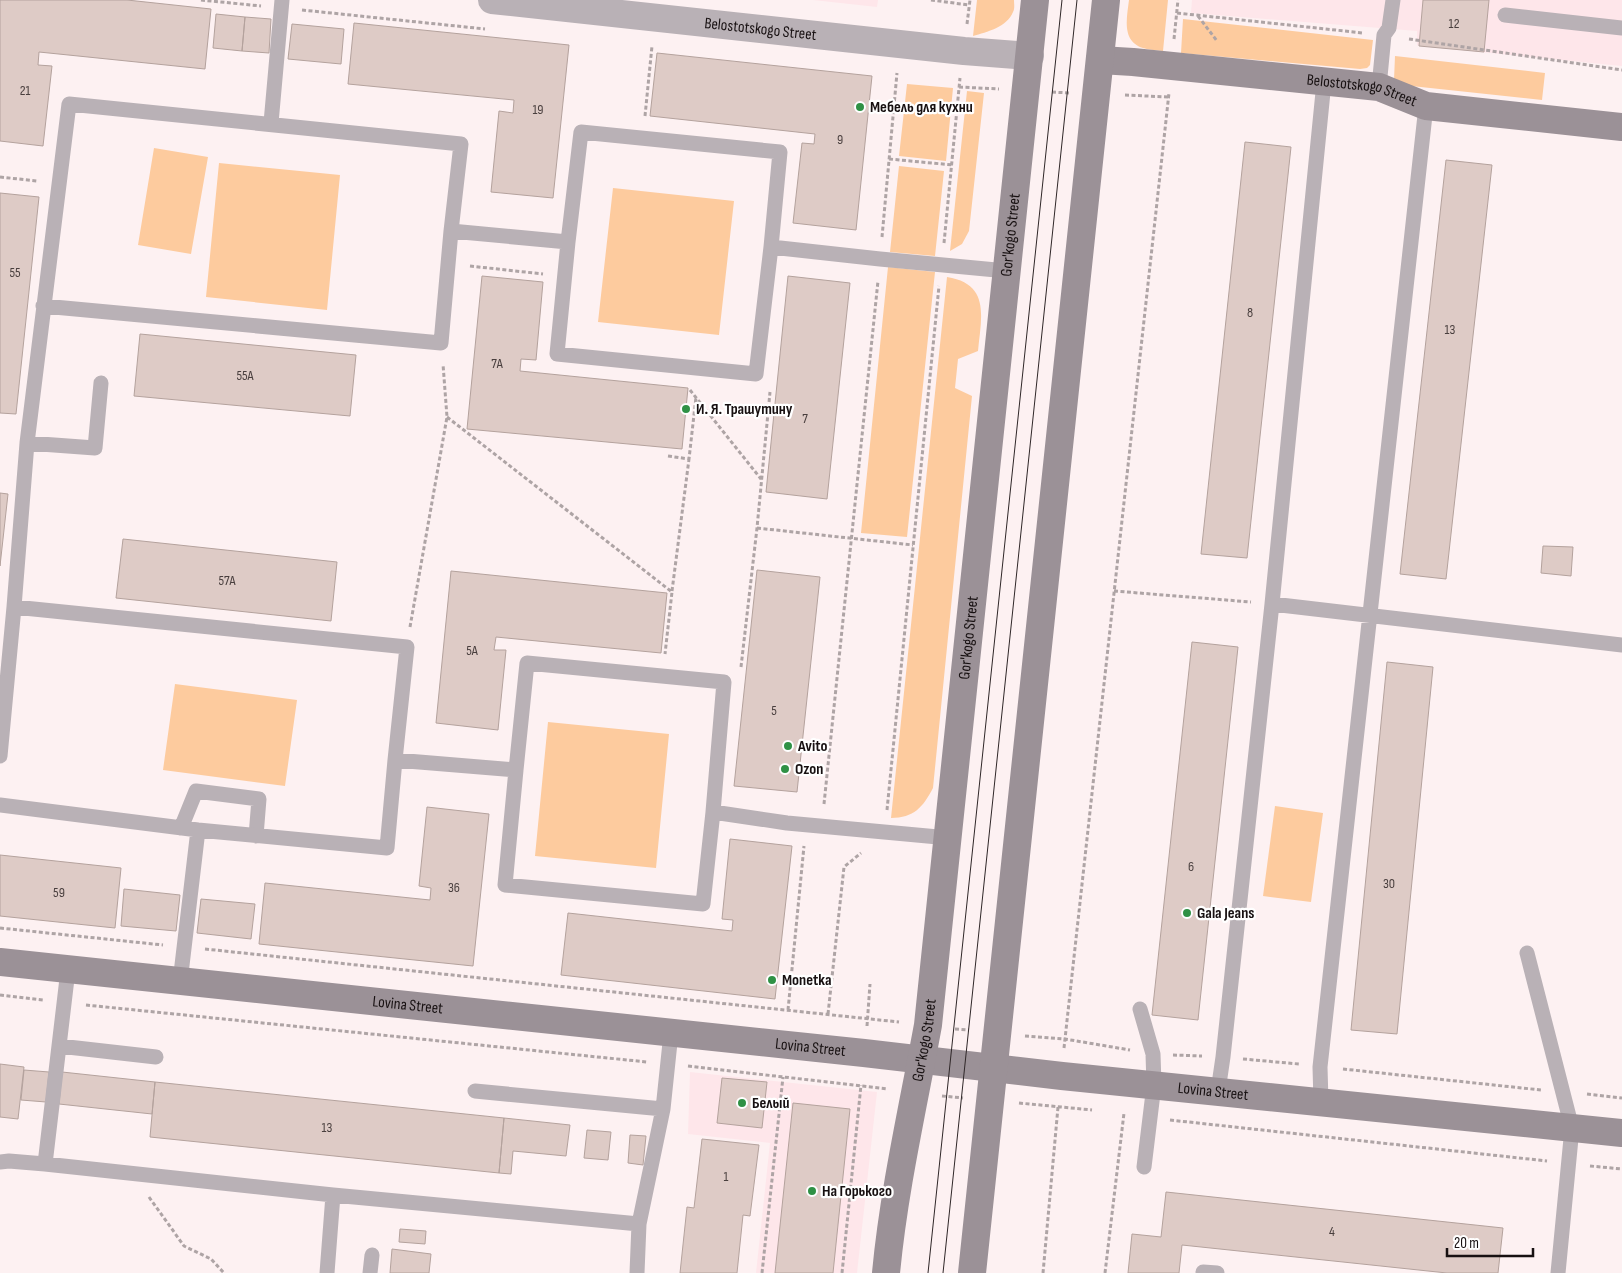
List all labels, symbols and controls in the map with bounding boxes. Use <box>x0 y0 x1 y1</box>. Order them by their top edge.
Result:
street label: Belostotskogo Street <box>703 14 818 45</box>
house number: 12 <box>1449 15 1460 32</box>
street label: Belostotskogo Street <box>1306 70 1420 111</box>
house number: 21 <box>20 82 30 99</box>
place label: Мебель для кухни <box>870 98 973 117</box>
house number: 19 <box>532 101 544 118</box>
marker: Мебель для кухни <box>854 101 866 113</box>
house number: 9 <box>837 131 843 148</box>
street label: Gor'kogo Street <box>997 192 1024 278</box>
house number: 55 <box>9 264 21 281</box>
house number: 8 <box>1247 304 1253 321</box>
house number: 13 <box>1445 321 1456 338</box>
house number: 7А <box>491 355 504 372</box>
house number: 55А <box>236 367 255 384</box>
place label: И. Я. Трашутину <box>696 400 793 419</box>
marker: И. Я. Трашутину <box>680 403 692 415</box>
house number: 7 <box>802 410 808 427</box>
house number: 57А <box>219 572 236 589</box>
street label: Gor'kogo Street <box>955 595 982 680</box>
house number: 5А <box>466 642 479 659</box>
house number: 5 <box>771 702 777 719</box>
place label: Avito <box>797 737 827 756</box>
marker: Avito <box>782 740 794 752</box>
place label: Ozon <box>795 760 823 779</box>
marker: Ozon <box>779 763 791 775</box>
house number: 6 <box>1188 858 1194 875</box>
house number: 30 <box>1383 875 1395 892</box>
house number: 36 <box>448 879 460 896</box>
house number: 59 <box>53 884 65 901</box>
place label: Gala Jeans <box>1197 904 1254 923</box>
marker: Gala Jeans <box>1181 907 1193 919</box>
place label: Monetka <box>782 971 832 990</box>
marker: Monetka <box>766 974 778 986</box>
street label: Lovina Street <box>372 992 444 1018</box>
street label: Gor'kogo Street <box>908 998 940 1083</box>
street label: Lovina Street <box>774 1034 847 1061</box>
street label: Lovina Street <box>1177 1078 1249 1104</box>
place label: Белый <box>752 1094 789 1113</box>
marker: Белый <box>736 1097 748 1109</box>
house number: 13 <box>322 1119 333 1136</box>
house number: 1 <box>724 1168 729 1185</box>
place label: На Горького <box>822 1182 892 1201</box>
marker: На Горького <box>806 1185 818 1197</box>
house number: 4 <box>1329 1223 1335 1240</box>
scale bar <box>1447 1226 1533 1258</box>
text: 20 m <box>1454 1234 1479 1253</box>

